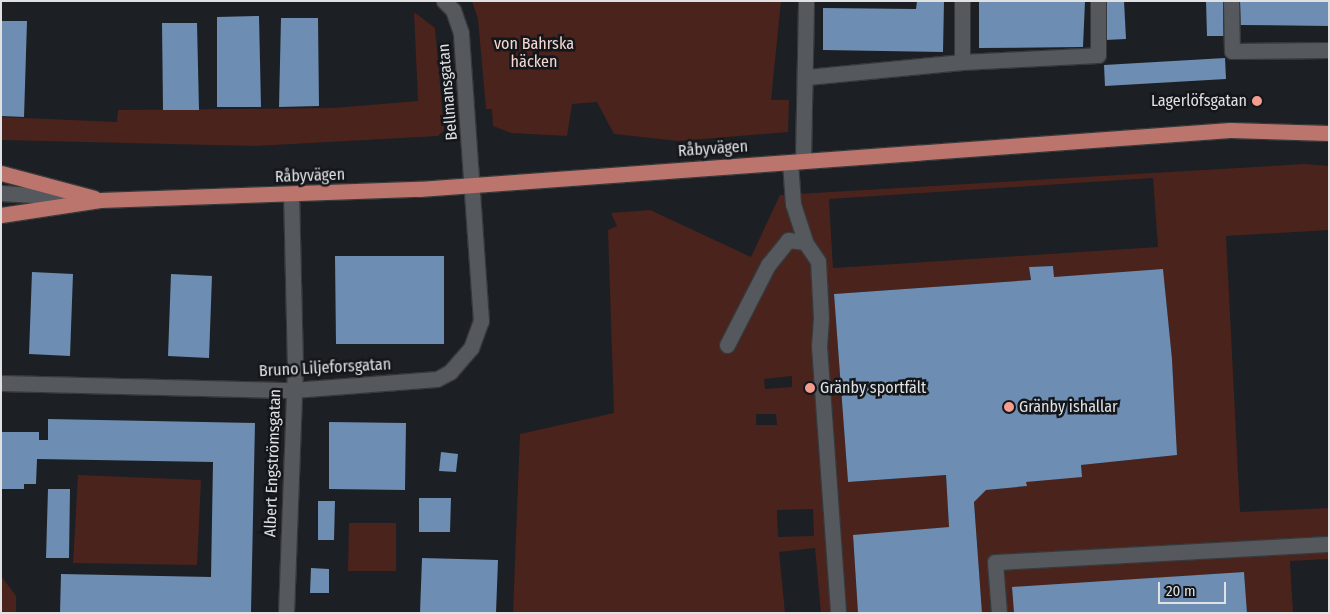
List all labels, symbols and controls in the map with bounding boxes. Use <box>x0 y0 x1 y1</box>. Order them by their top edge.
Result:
park label: von Bahrska häcken <box>494 34 574 72</box>
street label: Bellmansgatan <box>434 43 462 141</box>
place label: Lagerlöfsgatan <box>1151 91 1247 111</box>
marker: Lagerlöfsgatan <box>1251 95 1263 107</box>
street label: Råbyvägen <box>677 137 749 161</box>
street label: Råbyvägen <box>275 165 345 187</box>
street label: Bruno Liljeforsgatan <box>258 355 392 381</box>
place label: Gränby sportfält <box>820 378 926 398</box>
marker: Gränby sportfält <box>804 382 816 394</box>
street label: Albert Engströmsgatan <box>261 389 285 537</box>
place label: Gränby ishallar <box>1019 397 1118 417</box>
marker: Gränby ishallar <box>1003 401 1015 413</box>
scale bar <box>1160 572 1228 604</box>
text: 20 m <box>1166 582 1196 600</box>

